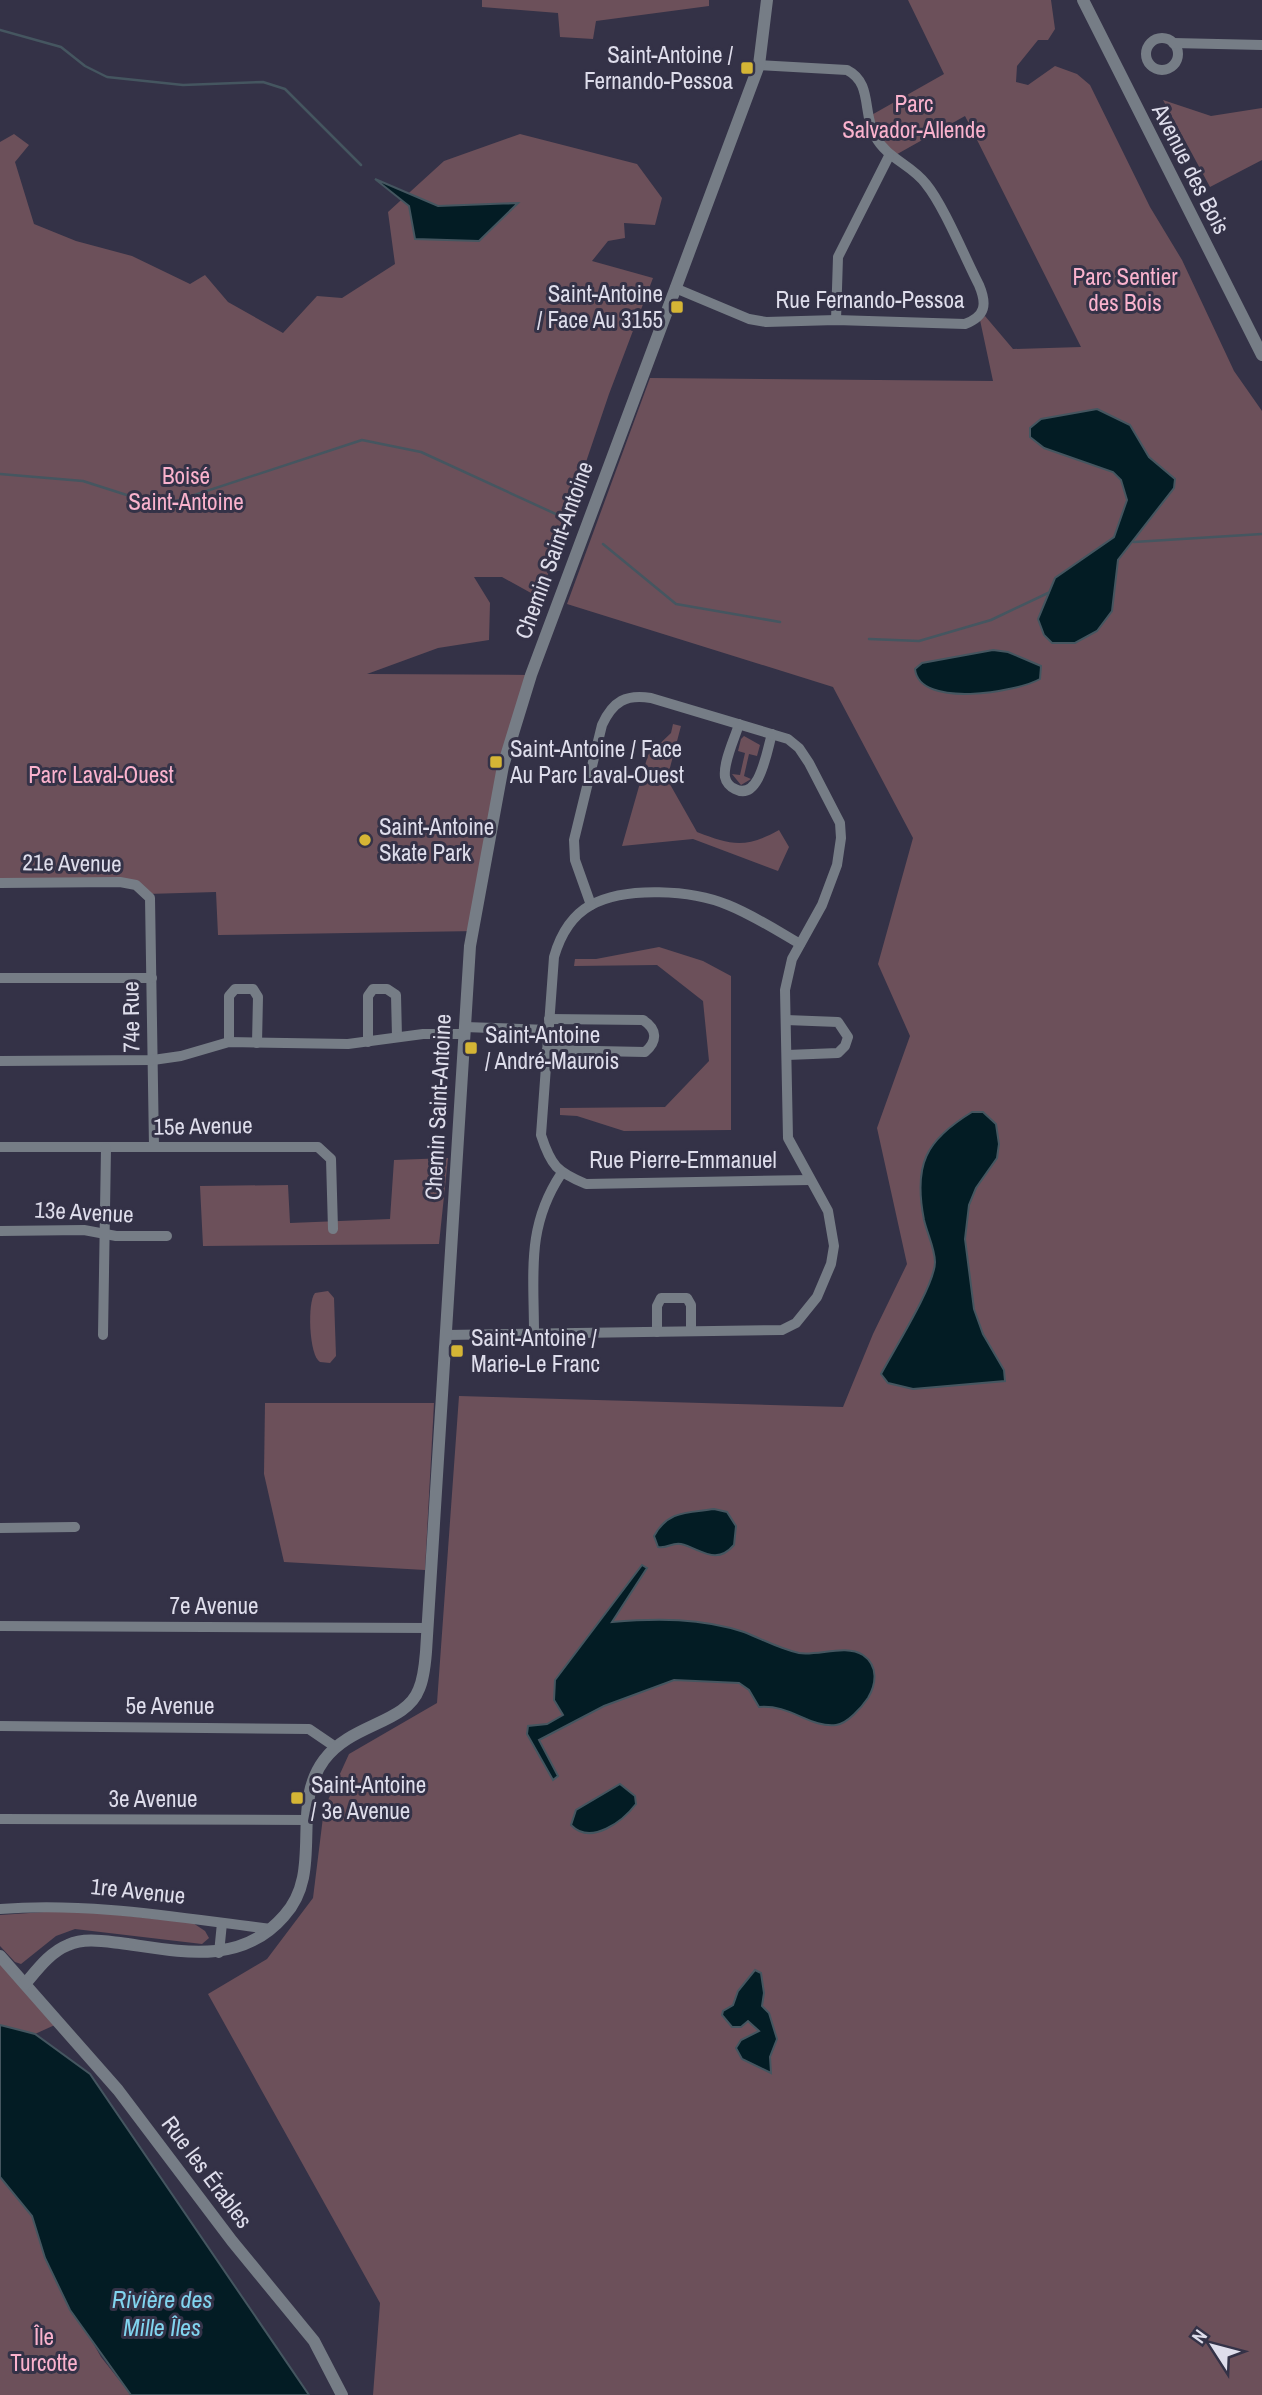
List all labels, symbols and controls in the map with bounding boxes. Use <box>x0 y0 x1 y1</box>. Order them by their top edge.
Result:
place label: Saint-Antoine / Fernando-Pessoa <box>584 39 734 96</box>
marker: Saint-Antoine / Fernando-Pessoa <box>739 60 755 76</box>
park label: Parc Salvador-Allende <box>842 88 986 145</box>
street label: Avenue des Bois <box>1145 97 1238 239</box>
park label: Parc Sentier des Bois <box>1073 261 1178 318</box>
place label: Saint-Antoine / Face Au 3155 <box>537 278 663 335</box>
street label: Rue Fernando-Pessoa <box>776 284 965 315</box>
marker: Saint-Antoine / Face Au 3155 <box>669 299 685 315</box>
street label: Chemin Saint-Antoine <box>507 457 600 643</box>
park label: Boisé Saint-Antoine <box>128 460 244 517</box>
place label: Saint-Antoine / Face Au Parc Laval-Ouest <box>509 733 684 790</box>
marker: Saint-Antoine / Face Au Parc Laval-Ouest <box>488 754 504 770</box>
park label: Parc Laval-Ouest <box>28 759 174 790</box>
place label: Saint-Antoine Skate Park <box>379 811 494 868</box>
marker: Saint-Antoine Skate Park <box>357 832 373 848</box>
street label: 21e Avenue <box>22 846 122 879</box>
street label: 74e Rue <box>114 981 147 1053</box>
street label: Chemin Saint-Antoine <box>417 1013 458 1201</box>
place label: Saint-Antoine / André-Maurois <box>485 1019 619 1076</box>
marker: Saint-Antoine / André-Maurois <box>463 1040 479 1056</box>
street label: 15e Avenue <box>153 1109 253 1142</box>
street label: Rue Pierre-Emmanuel <box>589 1144 777 1175</box>
street label: 13e Avenue <box>34 1193 134 1230</box>
place label: Saint-Antoine / Marie-Le Franc <box>471 1322 600 1379</box>
marker: Saint-Antoine / Marie-Le Franc <box>449 1343 465 1359</box>
street label: 7e Avenue <box>170 1590 258 1621</box>
street label: 5e Avenue <box>126 1690 214 1721</box>
place label: Saint-Antoine / 3e Avenue <box>311 1769 426 1826</box>
street label: 3e Avenue <box>109 1783 197 1814</box>
marker: Saint-Antoine / 3e Avenue <box>289 1790 305 1806</box>
street label: 1re Avenue <box>89 1870 187 1911</box>
street label: Rue les Érables <box>155 2109 260 2234</box>
water label: Rivière des Mille Îles <box>112 2283 212 2343</box>
north arrow <box>1178 2311 1248 2381</box>
park label: Île Turcotte <box>10 2321 78 2378</box>
text: N <box>1185 2324 1213 2348</box>

